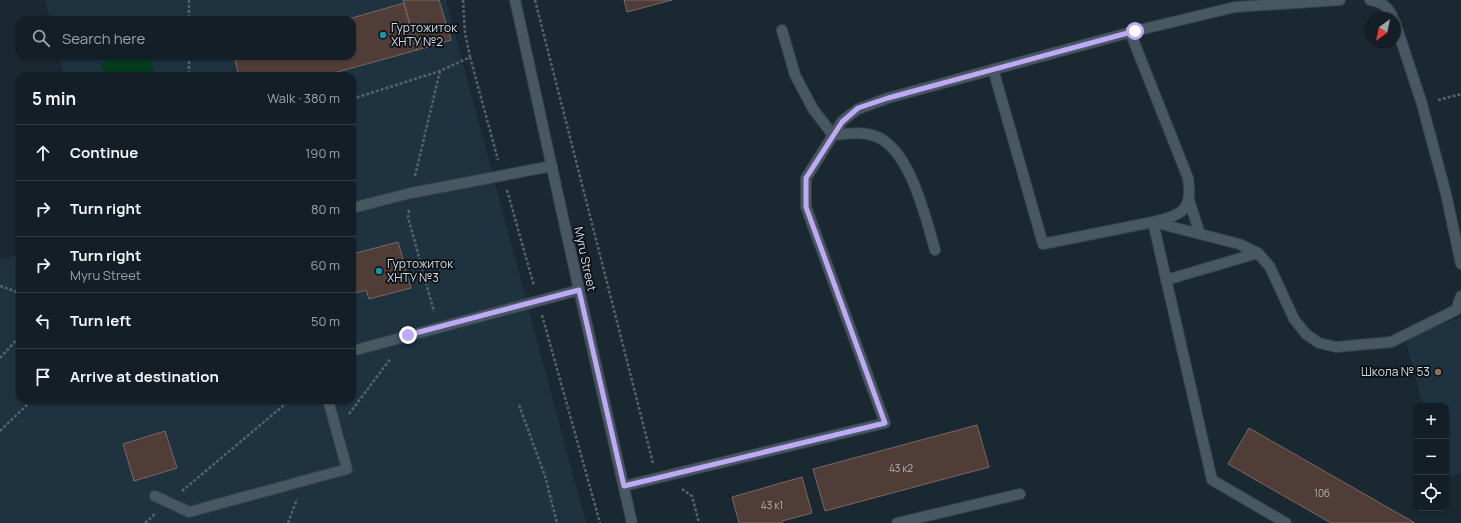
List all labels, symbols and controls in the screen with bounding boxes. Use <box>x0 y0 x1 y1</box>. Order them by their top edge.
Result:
north arrow <box>1365 12 1401 48</box>
search box <box>16 16 356 60</box>
place label: Гуртожиток ХНТУ №2 <box>391 19 458 50</box>
route start <box>1126 22 1144 40</box>
icon: search <box>30 27 52 49</box>
text: Search here <box>62 28 145 49</box>
marker: Гуртожиток ХНТУ №2 <box>378 30 388 40</box>
text: 5 min <box>32 87 76 110</box>
text: Walk · 380 m <box>267 89 340 107</box>
icon: ahead <box>32 142 54 164</box>
text: Continue <box>70 142 138 163</box>
text: 190 m <box>305 144 340 162</box>
icon: right <box>32 198 54 220</box>
text: Turn right <box>70 198 141 219</box>
text: 80 m <box>311 200 340 218</box>
street label: Myru Street <box>570 225 601 293</box>
text: Turn right <box>70 245 141 266</box>
icon: right <box>32 254 54 276</box>
place label: Гуртожиток ХНТУ №3 <box>387 255 454 286</box>
text: 60 m <box>310 256 340 274</box>
text: Myru Street <box>70 266 141 284</box>
marker: Гуртожиток ХНТУ №3 <box>374 266 384 276</box>
icon: left <box>32 310 54 332</box>
text: Turn left <box>70 310 132 331</box>
text: 50 m <box>311 312 340 330</box>
route end <box>399 326 417 344</box>
place label: Школа № 53 <box>1361 363 1430 380</box>
icon: arrive <box>32 366 54 388</box>
text: Arrive at destination <box>70 366 219 387</box>
marker: Школа № 53 <box>1433 367 1443 377</box>
map controls <box>1413 403 1449 511</box>
button: + <box>1413 403 1449 439</box>
button: − <box>1413 439 1449 475</box>
house number: 43 к2 <box>889 461 913 475</box>
button: locate <box>1413 475 1449 511</box>
house number: 10б <box>1314 486 1330 500</box>
house number: 43 к1 <box>761 498 783 512</box>

